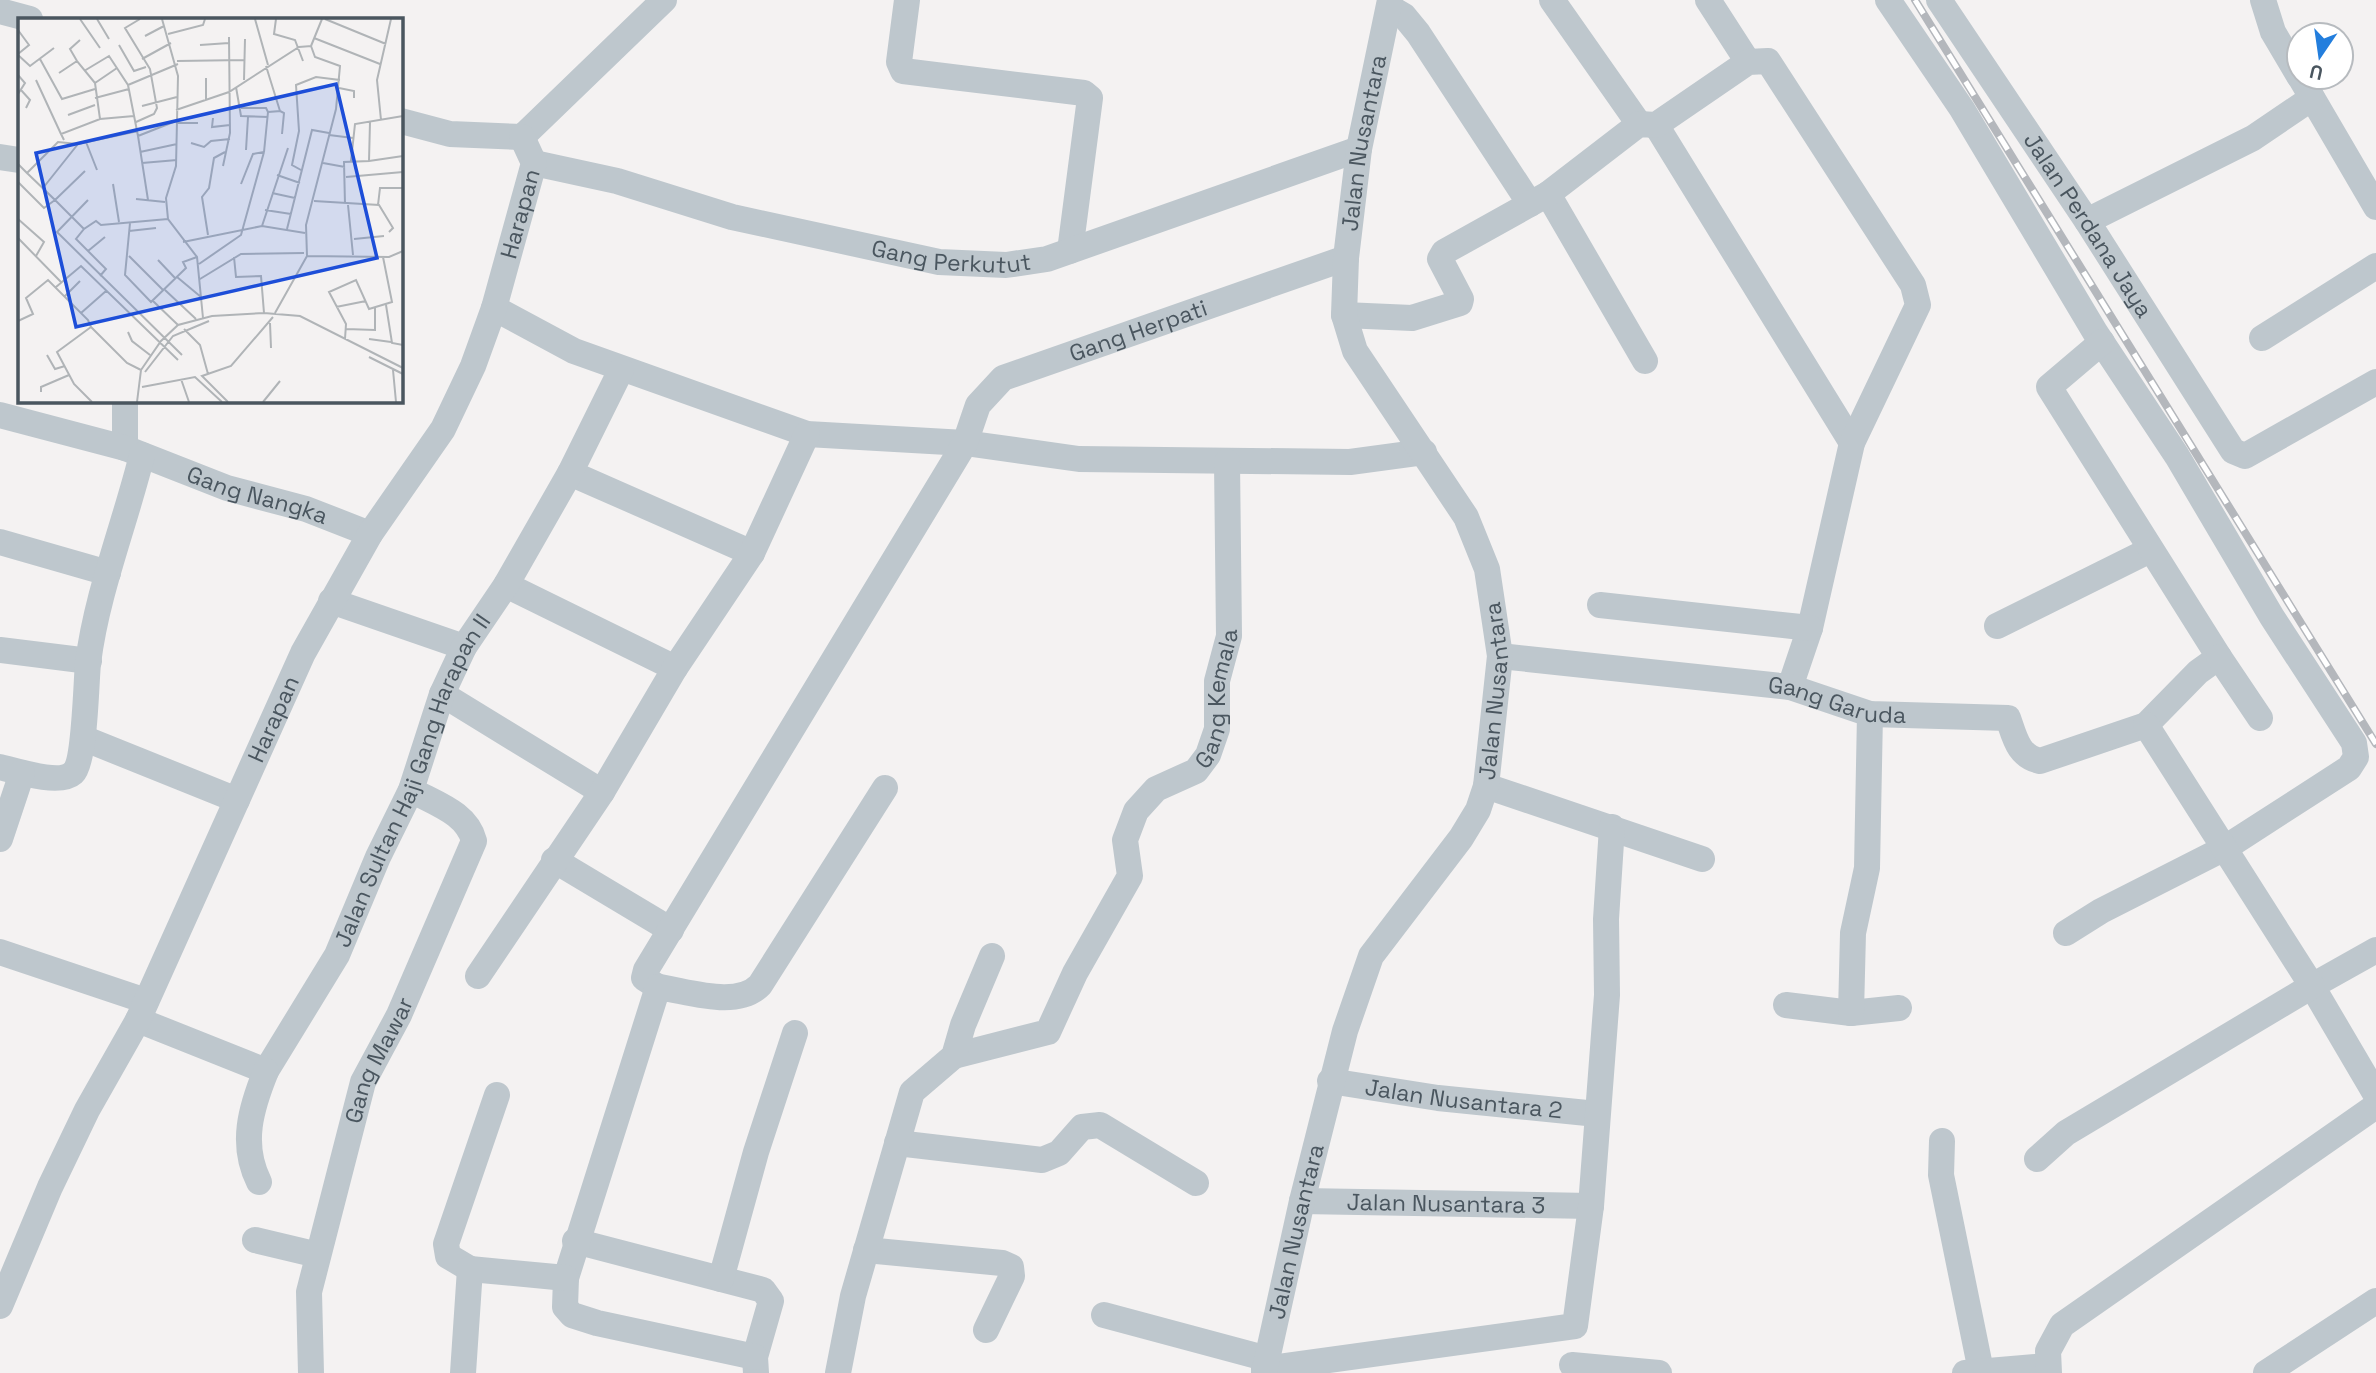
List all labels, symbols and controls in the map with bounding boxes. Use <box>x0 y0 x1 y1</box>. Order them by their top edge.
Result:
inset map <box>18 18 402 402</box>
north arrow <box>2285 21 2355 91</box>
street label: Jalan Nusantara <box>1334 52 1393 233</box>
text: U <box>2307 58 2325 86</box>
street label: Jalan Perdana Jaya <box>2017 127 2159 323</box>
street label: Harapan <box>493 165 547 262</box>
street label: Gang Perkutut <box>869 233 1033 280</box>
street label: Gang Herpati <box>1065 293 1211 369</box>
street label: Gang Nangka <box>183 459 332 531</box>
street label: Jalan Nusantara <box>1472 600 1516 781</box>
street label: Jalan Sultan Haji Gang Harapan II <box>327 608 497 952</box>
street label: Gang Kemala <box>1188 629 1244 775</box>
street label: Gang Garuda <box>1767 670 1907 730</box>
street label: Harapan <box>241 671 306 767</box>
street label: Gang Mawar <box>338 992 420 1126</box>
street label: Jalan Nusantara 2 <box>1363 1072 1564 1125</box>
street label: Jalan Nusantara <box>1261 1141 1331 1322</box>
street label: Jalan Nusantara 3 <box>1346 1187 1546 1220</box>

